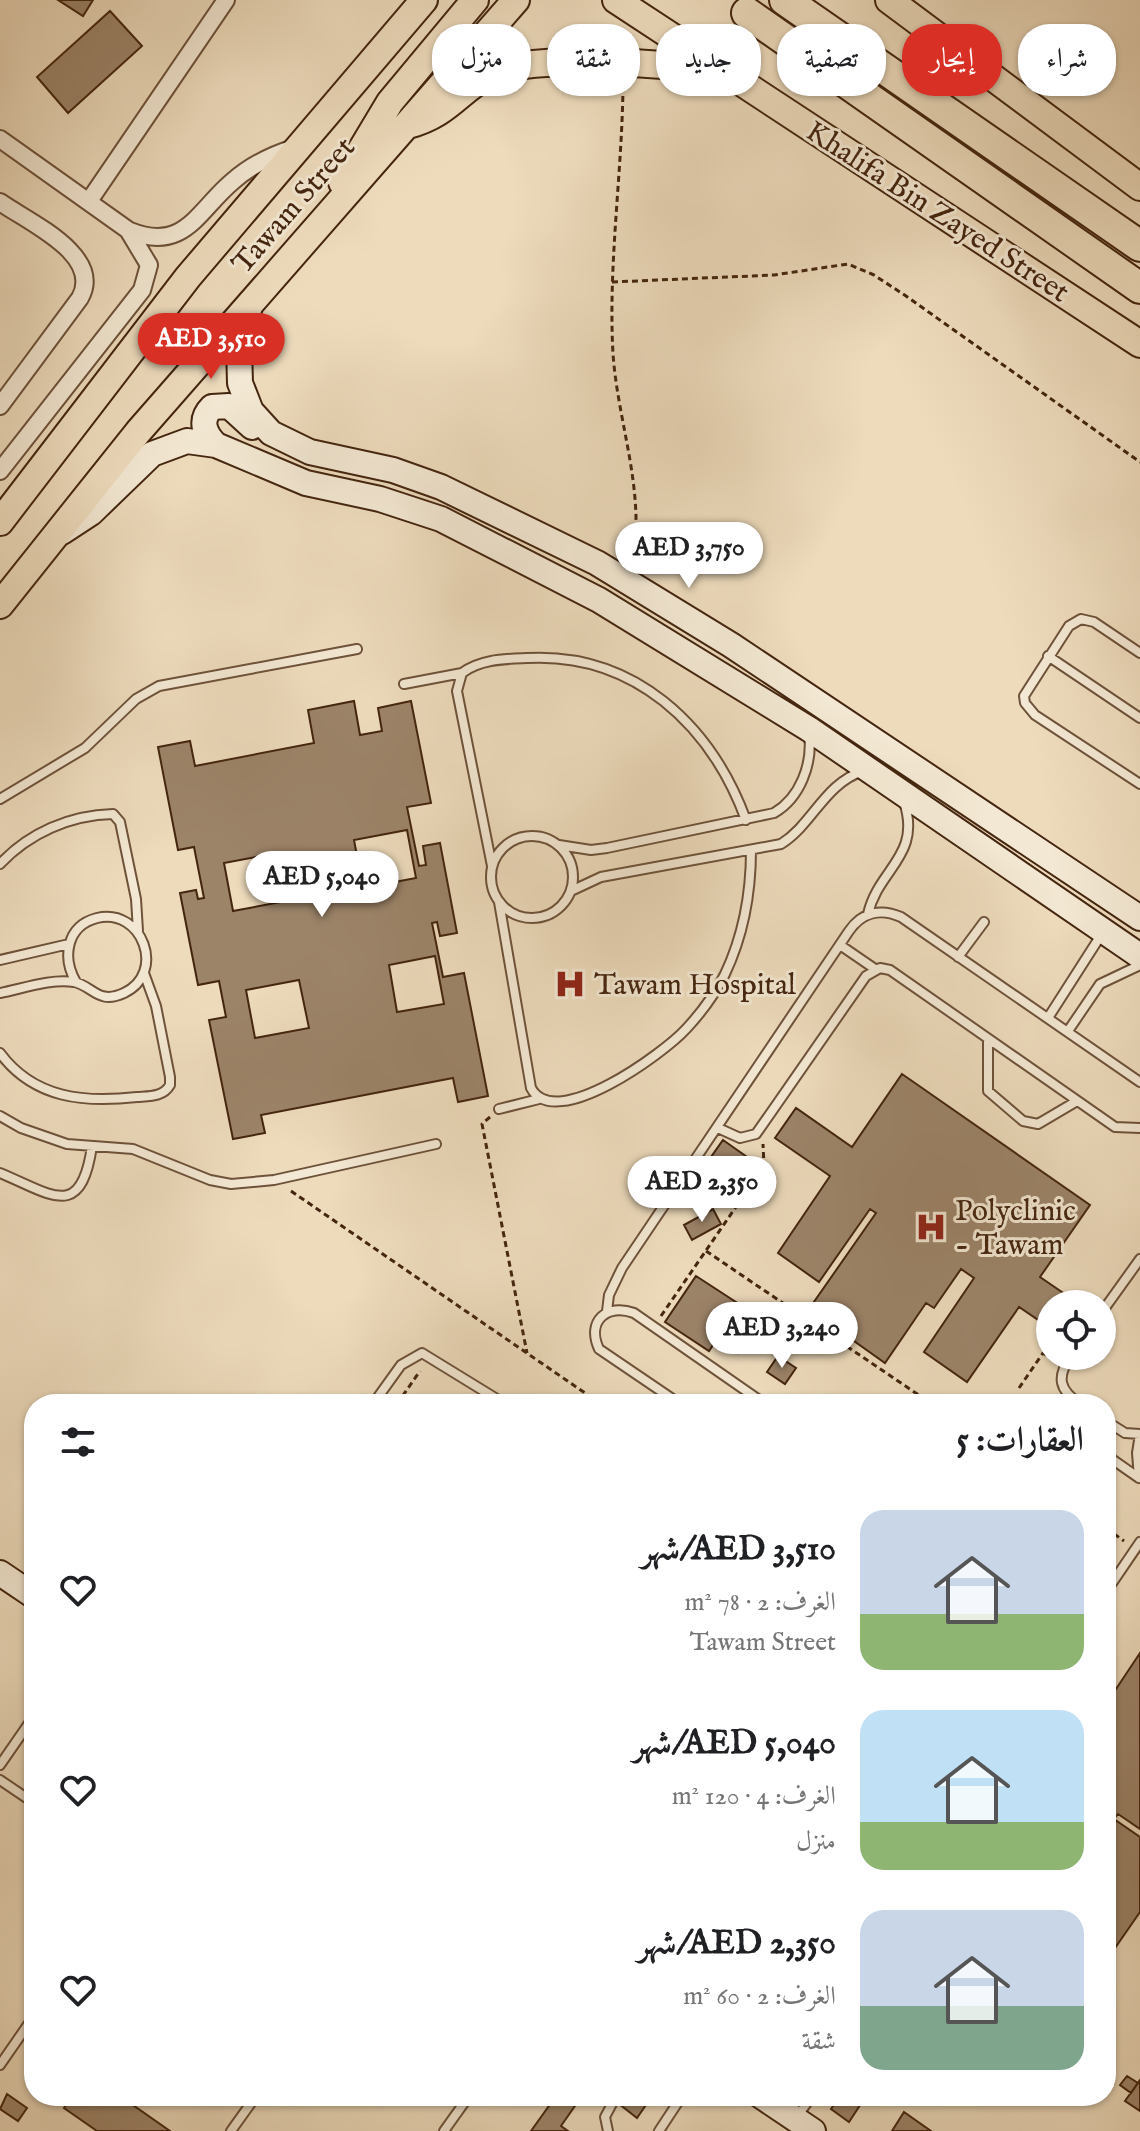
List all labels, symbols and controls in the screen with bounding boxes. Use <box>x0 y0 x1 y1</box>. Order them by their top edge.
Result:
chip: منزل <box>432 24 531 96</box>
chip: شقة <box>547 24 640 96</box>
chip: جديد <box>656 24 761 96</box>
chip: تصفية <box>777 24 886 96</box>
chip: إيجار <box>902 24 1002 96</box>
chip: شراء <box>1018 24 1116 96</box>
street label: Khalifa Bin Zayed Street <box>798 113 1076 312</box>
street label: Tawam Street <box>225 130 364 283</box>
pin: AED 3,510 <box>119 313 303 381</box>
text: AED 3,510 <box>156 322 266 355</box>
pin: AED 3,750 <box>597 522 781 590</box>
text: AED 3,750 <box>633 531 745 564</box>
pin: AED 5,040 <box>230 851 414 919</box>
text: AED 5,040 <box>264 860 380 893</box>
hospital icon: Tawam Hospital <box>553 967 587 1001</box>
place label: Tawam Hospital <box>594 967 797 1005</box>
pin: AED 2,350 <box>610 1156 794 1224</box>
text: AED 2,350 <box>645 1165 759 1198</box>
place label: Polyclinic - Tawam <box>955 1193 1076 1265</box>
hospital icon: Polyclinic - Tawam <box>914 1210 948 1244</box>
map controls <box>1036 1290 1116 1370</box>
button: locate <box>1036 1290 1116 1370</box>
pin: AED 3,240 <box>690 1302 874 1370</box>
text: AED 3,240 <box>724 1311 840 1344</box>
text: العقارات: 5 <box>956 1419 1084 1462</box>
icon: filters <box>56 1420 100 1464</box>
text: AED 3,510/شهر <box>641 1528 836 1571</box>
icon: home <box>924 1542 1020 1638</box>
icon: heart <box>56 1568 100 1612</box>
text: الغرف: 2 · 78 m² <box>685 1586 836 1619</box>
text: Tawam Street <box>689 1626 836 1659</box>
text: AED 5,040/شهر <box>633 1722 836 1765</box>
icon: home <box>924 1742 1020 1838</box>
icon: heart <box>56 1768 100 1812</box>
text: الغرف: 4 · 120 m² <box>672 1780 836 1813</box>
text: منزل <box>796 1825 836 1858</box>
text: AED 2,350/شهر <box>638 1922 836 1965</box>
icon: home <box>924 1942 1020 2038</box>
icon: heart <box>56 1968 100 2012</box>
text: الغرف: 2 · 60 m² <box>683 1980 836 2013</box>
text: شقة <box>802 2025 836 2058</box>

